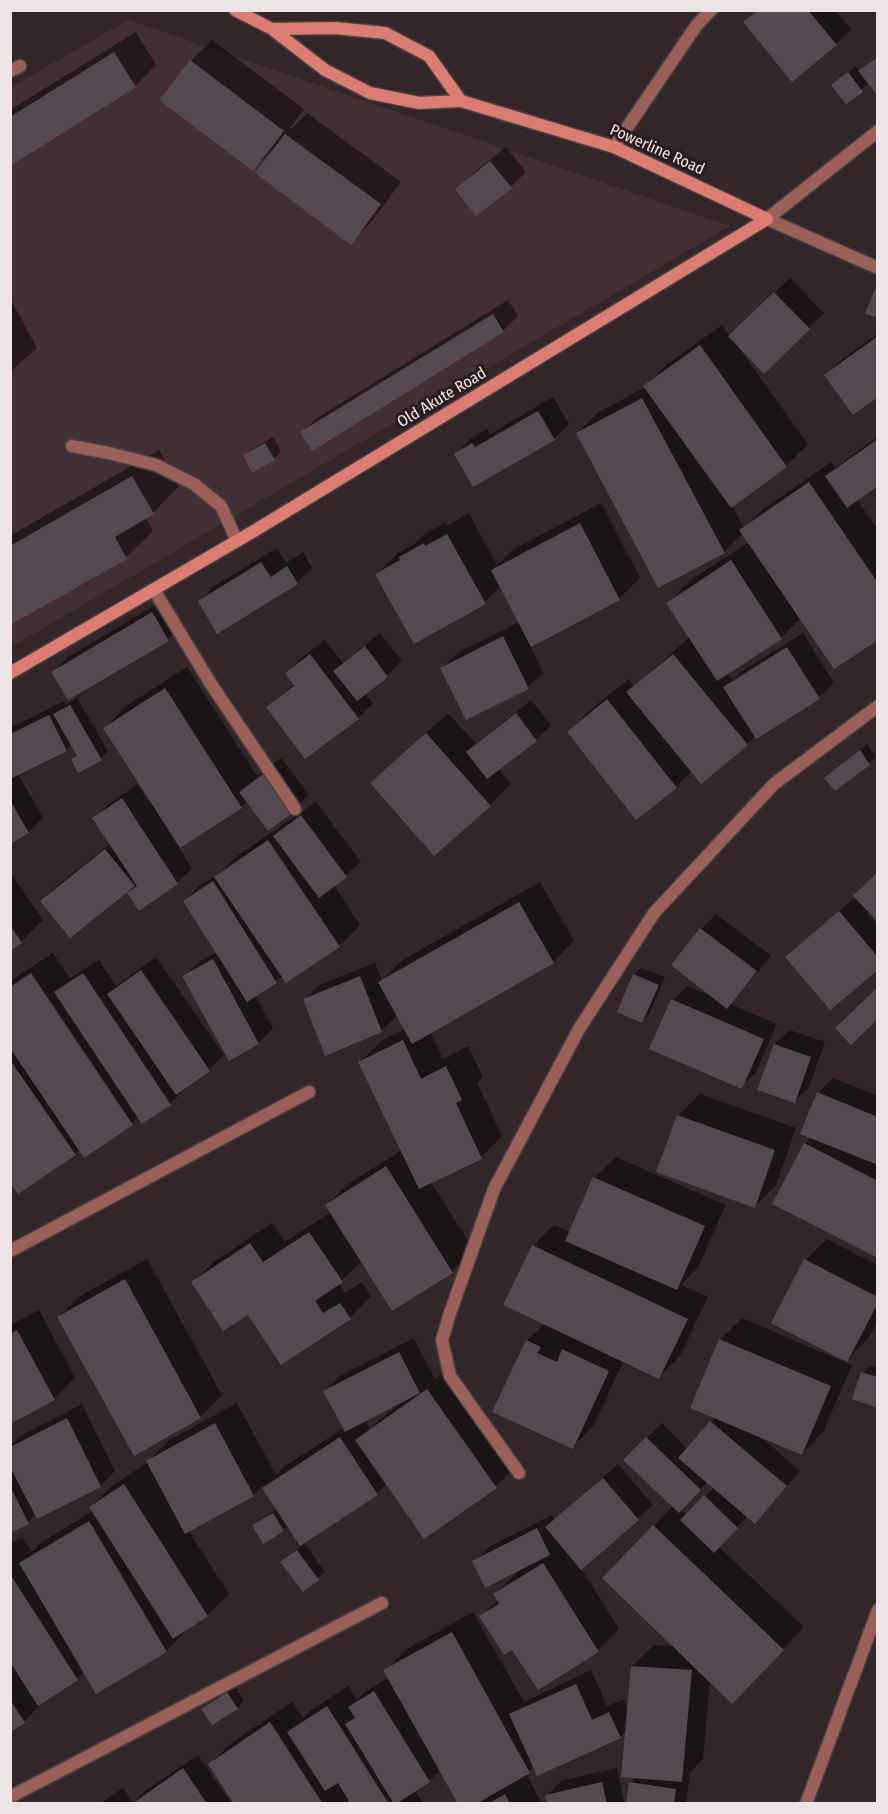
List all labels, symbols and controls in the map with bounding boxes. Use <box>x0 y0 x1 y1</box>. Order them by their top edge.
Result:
street label: Powerline Road <box>607 121 707 179</box>
street label: Old Akute Road <box>394 364 490 432</box>

